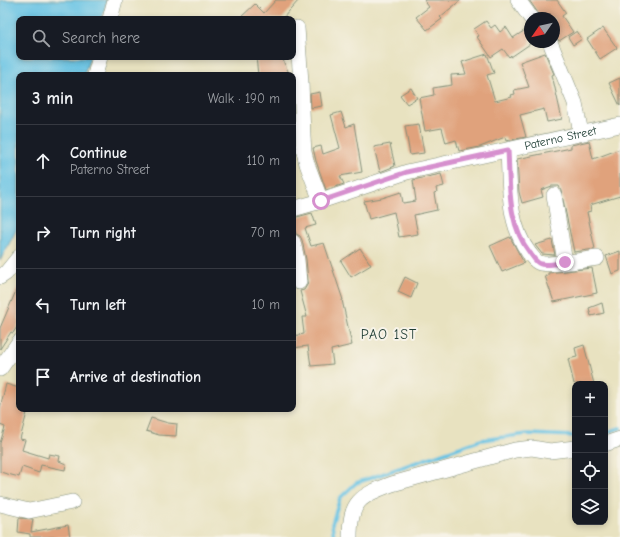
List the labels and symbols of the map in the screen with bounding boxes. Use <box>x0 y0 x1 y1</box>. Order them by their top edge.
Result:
north arrow <box>524 12 560 48</box>
street label: Paterno Street <box>523 123 598 153</box>
route start <box>312 192 330 210</box>
route end <box>556 253 574 271</box>
district label: PAO 1ST <box>361 326 417 343</box>

